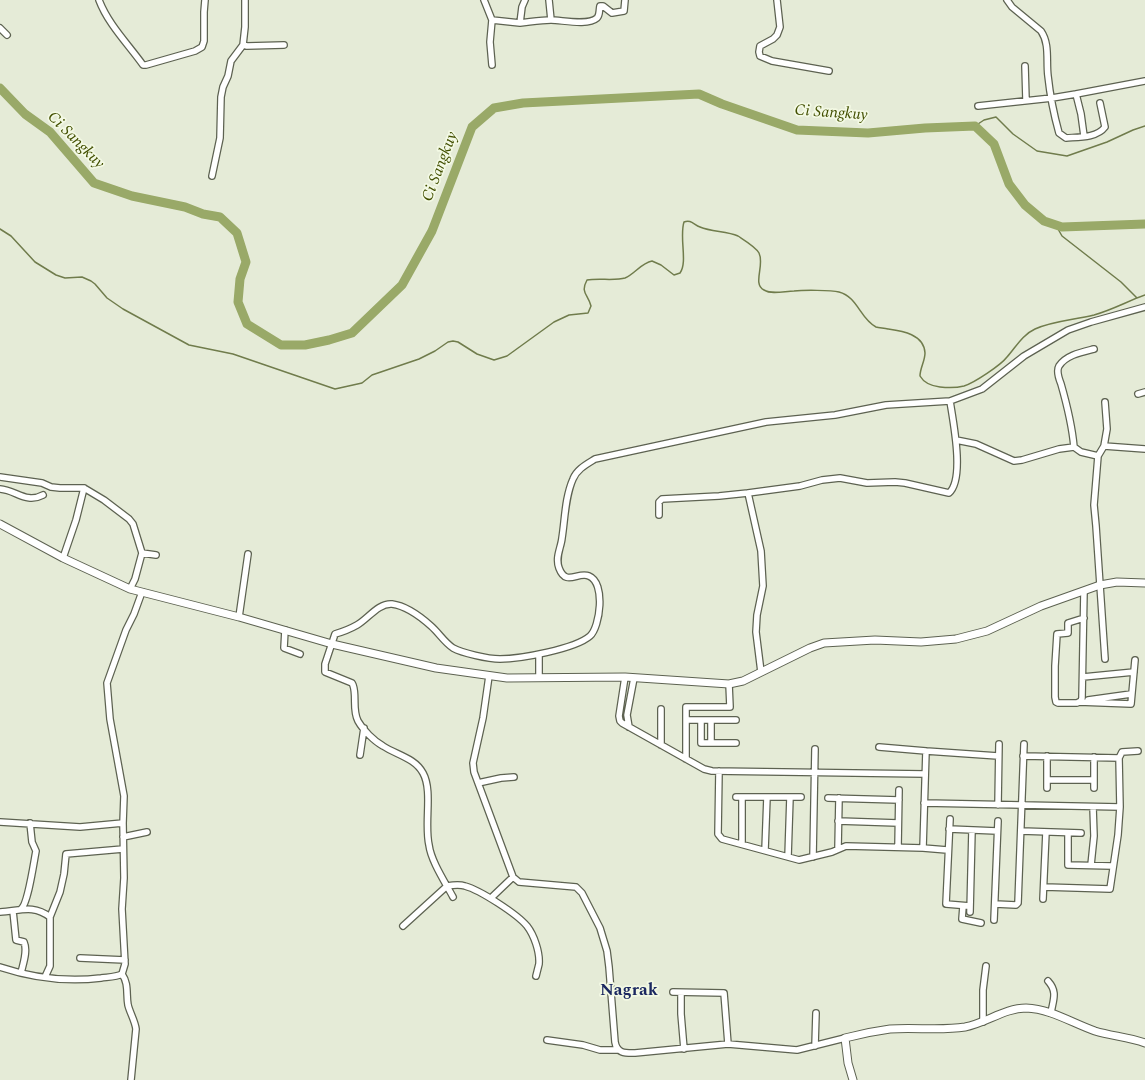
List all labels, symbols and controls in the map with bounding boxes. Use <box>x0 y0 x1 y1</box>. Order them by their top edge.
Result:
water label: Ci Sangkuy <box>794 102 868 126</box>
water label: Ci Sangkuy <box>42 108 108 174</box>
water label: Ci Sangkuy <box>419 129 463 205</box>
district label: Nagrak <box>600 982 658 1002</box>

